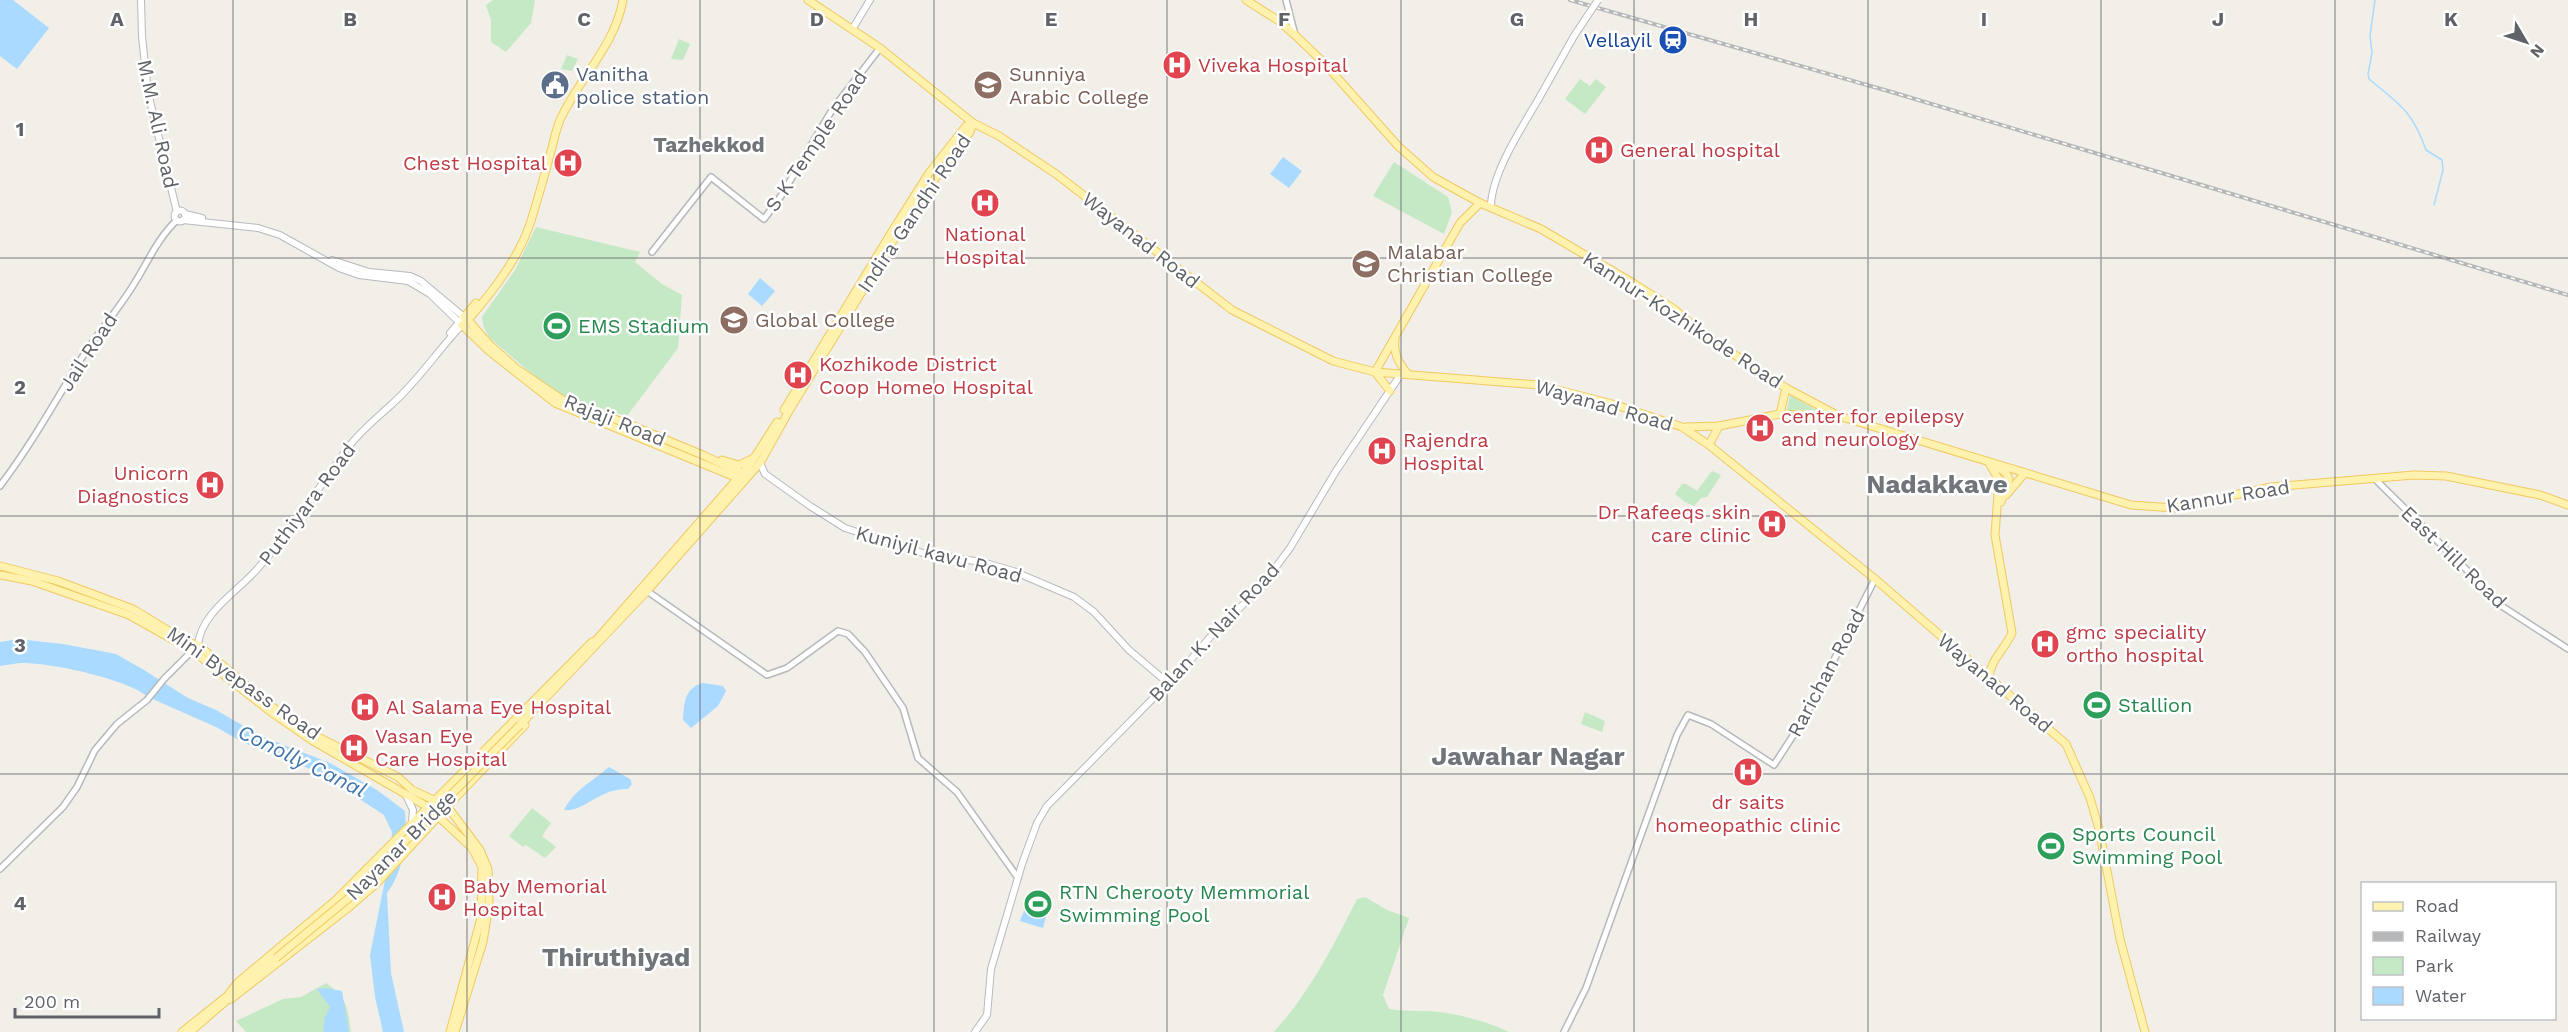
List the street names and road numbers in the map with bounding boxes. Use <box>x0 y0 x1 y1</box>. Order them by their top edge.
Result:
street label: M.M. Ali Road <box>133 57 183 191</box>
street label: S K Temple Road <box>760 66 872 216</box>
street label: Indira Gandhi Road <box>852 129 976 297</box>
street label: Wayanad Road <box>1077 187 1205 293</box>
street label: Kannur-Kozhikode Road <box>1579 246 1787 394</box>
street label: Jail Road <box>54 308 122 396</box>
street label: Wayanad Road <box>1532 374 1676 436</box>
street label: Rajaji Road <box>561 389 669 451</box>
street label: Puthiyara Road <box>253 438 361 570</box>
street label: Kannur Road <box>2165 474 2291 518</box>
street label: East Hill Road <box>2396 501 2512 613</box>
street label: Kuniyil kavu Road <box>853 520 1025 588</box>
street label: Balan K. Nair Road <box>1144 558 1284 706</box>
street label: Rarichan Road <box>1782 605 1870 741</box>
street label: Mini Byepass Road <box>162 621 326 745</box>
street label: Wayanad Road <box>1933 628 2057 738</box>
street label: Nayanar Bridge <box>341 785 461 905</box>

